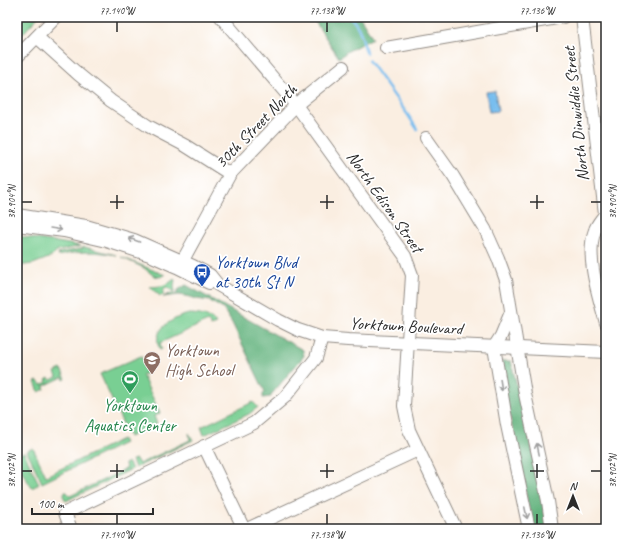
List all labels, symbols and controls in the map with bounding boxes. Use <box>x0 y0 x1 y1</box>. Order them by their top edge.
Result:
text: 77.140°W <box>100 4 136 17</box>
text: 77.138°W <box>310 4 346 17</box>
text: 77.136°W <box>520 4 556 17</box>
street label: North Dinwiddie Street <box>558 43 594 182</box>
street label: 30th Street North <box>211 79 302 173</box>
street label: North Edison Street <box>342 147 429 259</box>
text: 38.904°N <box>5 183 18 219</box>
text: 38.904°N <box>606 183 619 219</box>
one-way arrow <box>49 226 62 234</box>
one-way arrow <box>128 235 140 243</box>
place label: Yorktown Blvd at 30th St N <box>215 252 300 293</box>
bus stop icon: Yorktown Blvd at 30th St N <box>192 262 212 287</box>
street label: Yorktown Boulevard <box>349 313 465 340</box>
place label: Yorktown High School <box>165 340 236 381</box>
school or university icon: Yorktown High School <box>142 350 162 375</box>
sports icon: Yorktown Aquatics Center <box>120 369 140 394</box>
one-way arrow <box>497 378 505 391</box>
place label: Yorktown Aquatics Center <box>84 395 177 436</box>
one-way arrow <box>533 443 541 456</box>
text: 38.902°N <box>5 452 18 488</box>
text: 38.902°N <box>606 452 619 488</box>
north arrow <box>553 476 593 516</box>
text: N <box>570 479 579 493</box>
scale bar <box>32 490 153 516</box>
text: 100 m <box>38 496 65 512</box>
one-way arrow <box>522 506 530 519</box>
text: 77.140°W <box>100 528 136 541</box>
text: 77.138°W <box>310 528 346 541</box>
text: 77.136°W <box>520 528 556 541</box>

